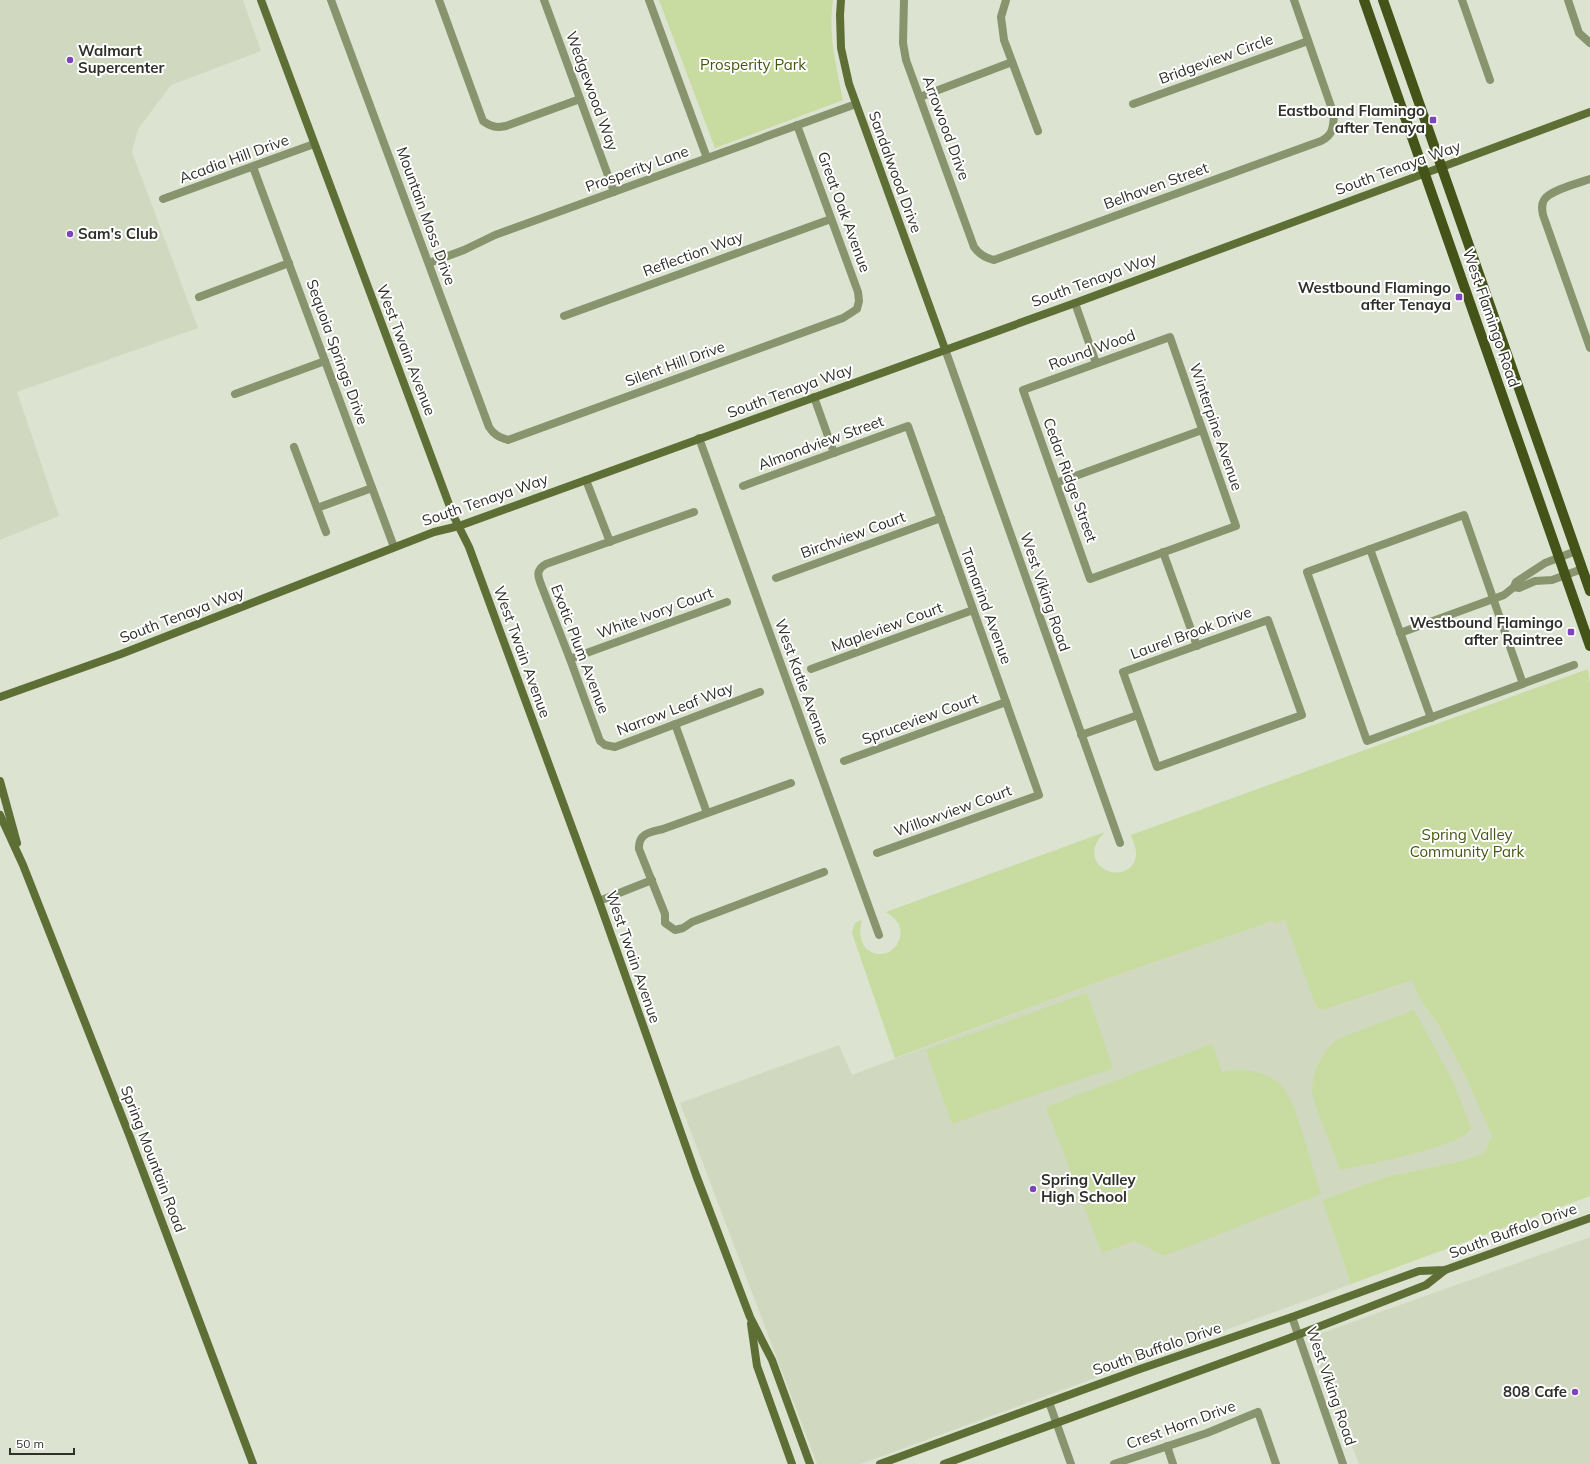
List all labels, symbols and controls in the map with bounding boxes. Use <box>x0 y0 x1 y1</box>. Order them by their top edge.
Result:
street label: Wedgewood Way <box>562 28 623 153</box>
street label: Bridgeview Circle <box>1156 29 1276 88</box>
place label: Walmart Supercenter <box>78 41 164 77</box>
marker: Walmart Supercenter <box>65 55 75 65</box>
park label: Prosperity Park <box>700 55 806 74</box>
street label: Arrowood Drive <box>919 73 974 183</box>
place label: Eastbound Flamingo after Tenaya <box>1278 101 1425 137</box>
street label: Sandalwood Drive <box>865 108 926 235</box>
marker: Eastbound Flamingo after Tenaya <box>1428 115 1438 125</box>
street label: Acadia Hill Drive <box>176 130 291 187</box>
street label: South Tenaya Way <box>1333 136 1463 199</box>
street label: Prosperity Lane <box>583 141 691 196</box>
street label: Mountain Moss Drive <box>393 144 460 288</box>
street label: Great Oak Avenue <box>814 149 875 275</box>
street label: Belhaven Street <box>1101 158 1211 213</box>
place label: Sam's Club <box>78 224 158 243</box>
street label: Reflection Way <box>640 227 746 280</box>
marker: Sam's Club <box>65 229 75 239</box>
street label: West Flamingo Road <box>1459 246 1524 390</box>
street label: South Tenaya Way <box>1029 248 1159 311</box>
street label: Sequoia Springs Drive <box>302 277 373 427</box>
place label: Westbound Flamingo after Tenaya <box>1298 278 1451 314</box>
street label: West Twain Avenue <box>373 282 440 418</box>
marker: Westbound Flamingo after Tenaya <box>1454 292 1464 302</box>
street label: Round Wood <box>1046 325 1138 374</box>
street label: Silent Hill Drive <box>622 337 727 390</box>
street label: South Tenaya Way <box>725 359 855 422</box>
street label: Winterpine Avenue <box>1186 361 1247 493</box>
street label: Almondview Street <box>755 411 886 474</box>
street label: Cedar Ridge Street <box>1039 415 1102 545</box>
street label: South Tenaya Way <box>419 469 550 530</box>
street label: Birchview Court <box>798 507 908 562</box>
street label: West Viking Road <box>1016 530 1075 654</box>
street label: Tamarind Avenue <box>957 545 1016 666</box>
street label: South Tenaya Way <box>117 582 247 647</box>
street label: Exotic Plum Avenue <box>547 582 614 716</box>
street label: West Twain Avenue <box>490 583 555 720</box>
street label: White Ivory Court <box>594 583 716 642</box>
street label: Mapleview Court <box>829 598 945 655</box>
street label: Laurel Brook Drive <box>1128 602 1254 663</box>
place label: Westbound Flamingo after Raintree <box>1410 613 1563 649</box>
street label: West Katie Avenue <box>771 616 834 747</box>
marker: Westbound Flamingo after Raintree <box>1566 627 1576 637</box>
street label: Narrow Leaf Way <box>614 678 736 740</box>
street label: Spruceview Court <box>859 689 981 748</box>
street label: Willowview Court <box>891 780 1014 841</box>
park label: Spring Valley Community Park <box>1410 825 1524 861</box>
street label: West Twain Avenue <box>602 888 665 1026</box>
street label: Spring Mountain Road <box>117 1083 190 1235</box>
place label: Spring Valley High School <box>1041 1170 1136 1206</box>
marker: Spring Valley High School <box>1028 1184 1038 1194</box>
street label: South Buffalo Drive <box>1446 1199 1579 1262</box>
street label: South Buffalo Drive <box>1090 1318 1224 1379</box>
street label: West Viking Road <box>1302 1324 1361 1448</box>
place label: 808 Cafe <box>1503 1382 1567 1401</box>
marker: 808 Cafe <box>1570 1387 1580 1397</box>
street label: Crest Horn Drive <box>1124 1396 1238 1453</box>
scale bar <box>10 1430 74 1456</box>
text: 50 m <box>16 1436 44 1451</box>

